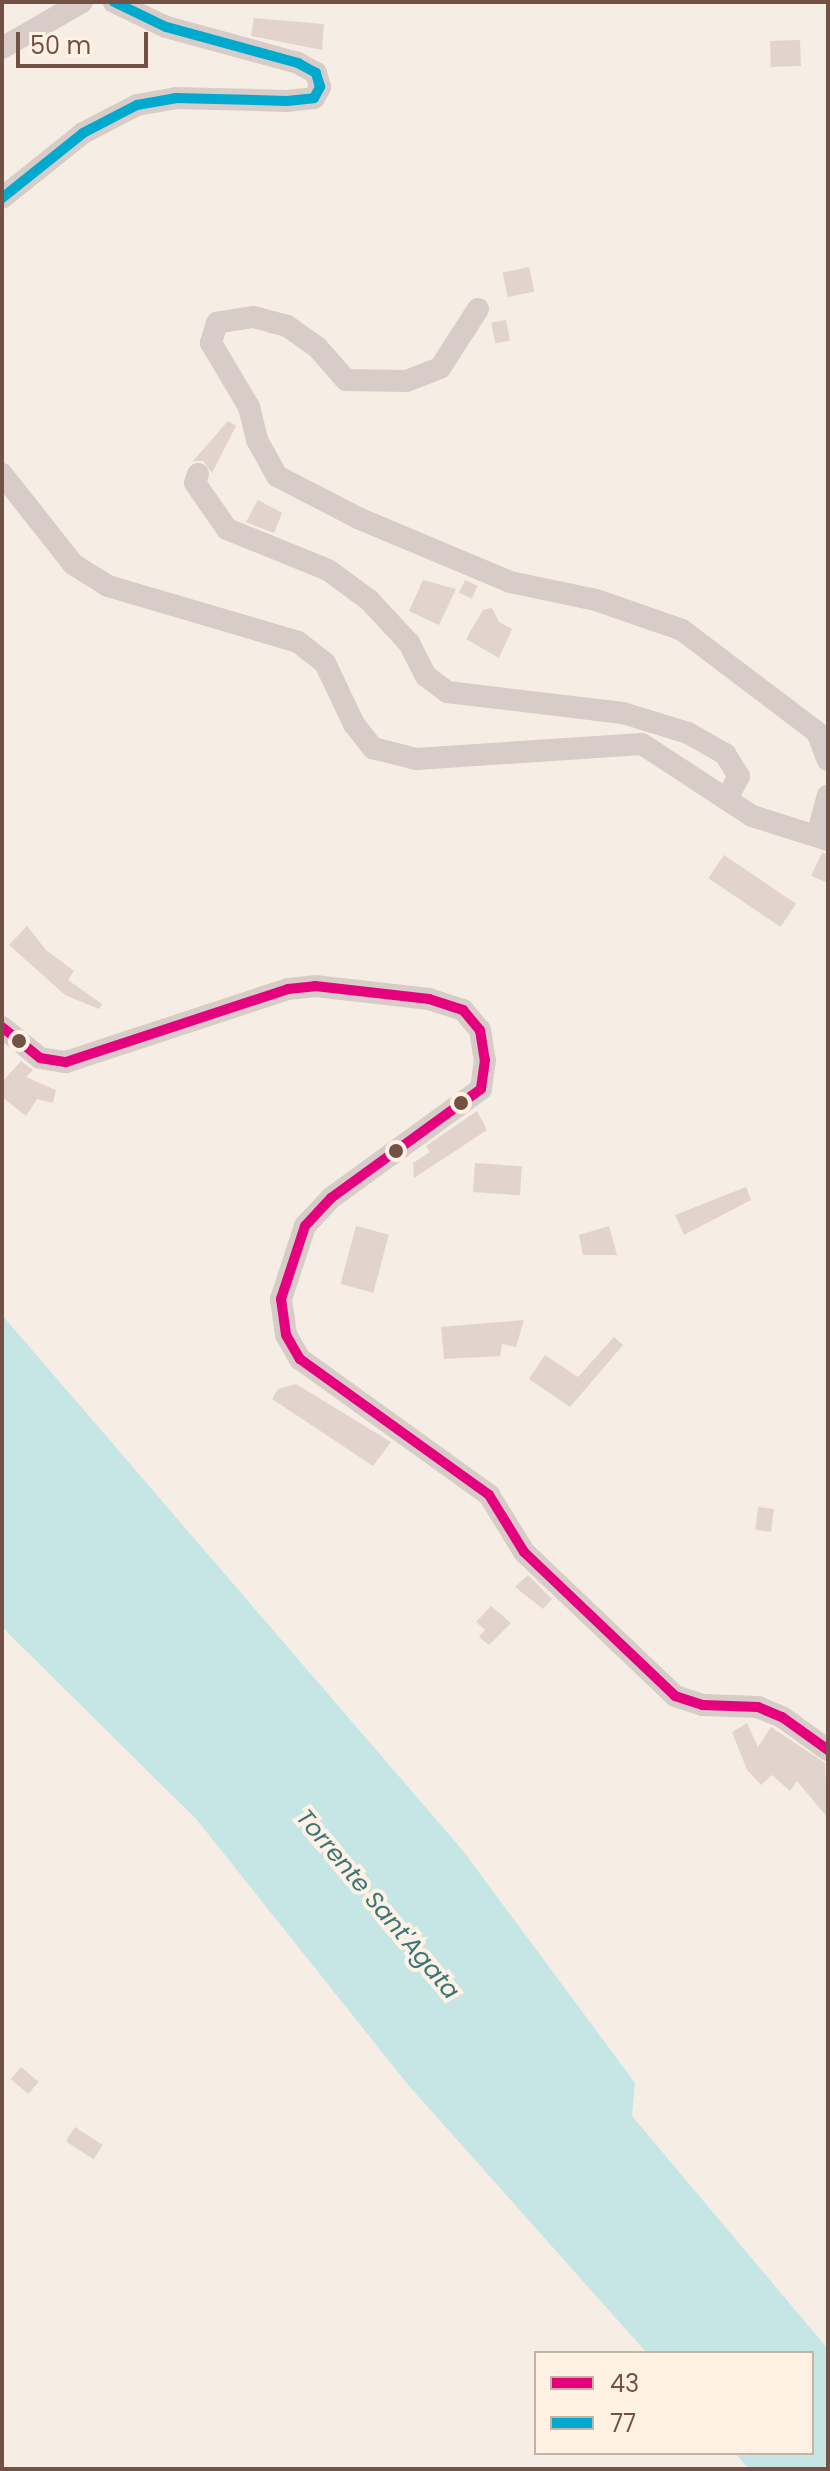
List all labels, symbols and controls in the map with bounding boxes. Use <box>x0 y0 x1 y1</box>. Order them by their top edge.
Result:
scale bar <box>20 16 152 66</box>
text: 50 m <box>30 29 91 62</box>
unlabelled marker <box>11 1033 27 1049</box>
unlabelled marker <box>453 1095 469 1111</box>
unlabelled marker <box>388 1143 404 1159</box>
water label: Torrente Sant'Agata <box>290 1803 466 2005</box>
legend <box>534 2351 814 2455</box>
text: 43 <box>610 2367 639 2400</box>
text: 77 <box>610 2407 636 2440</box>

